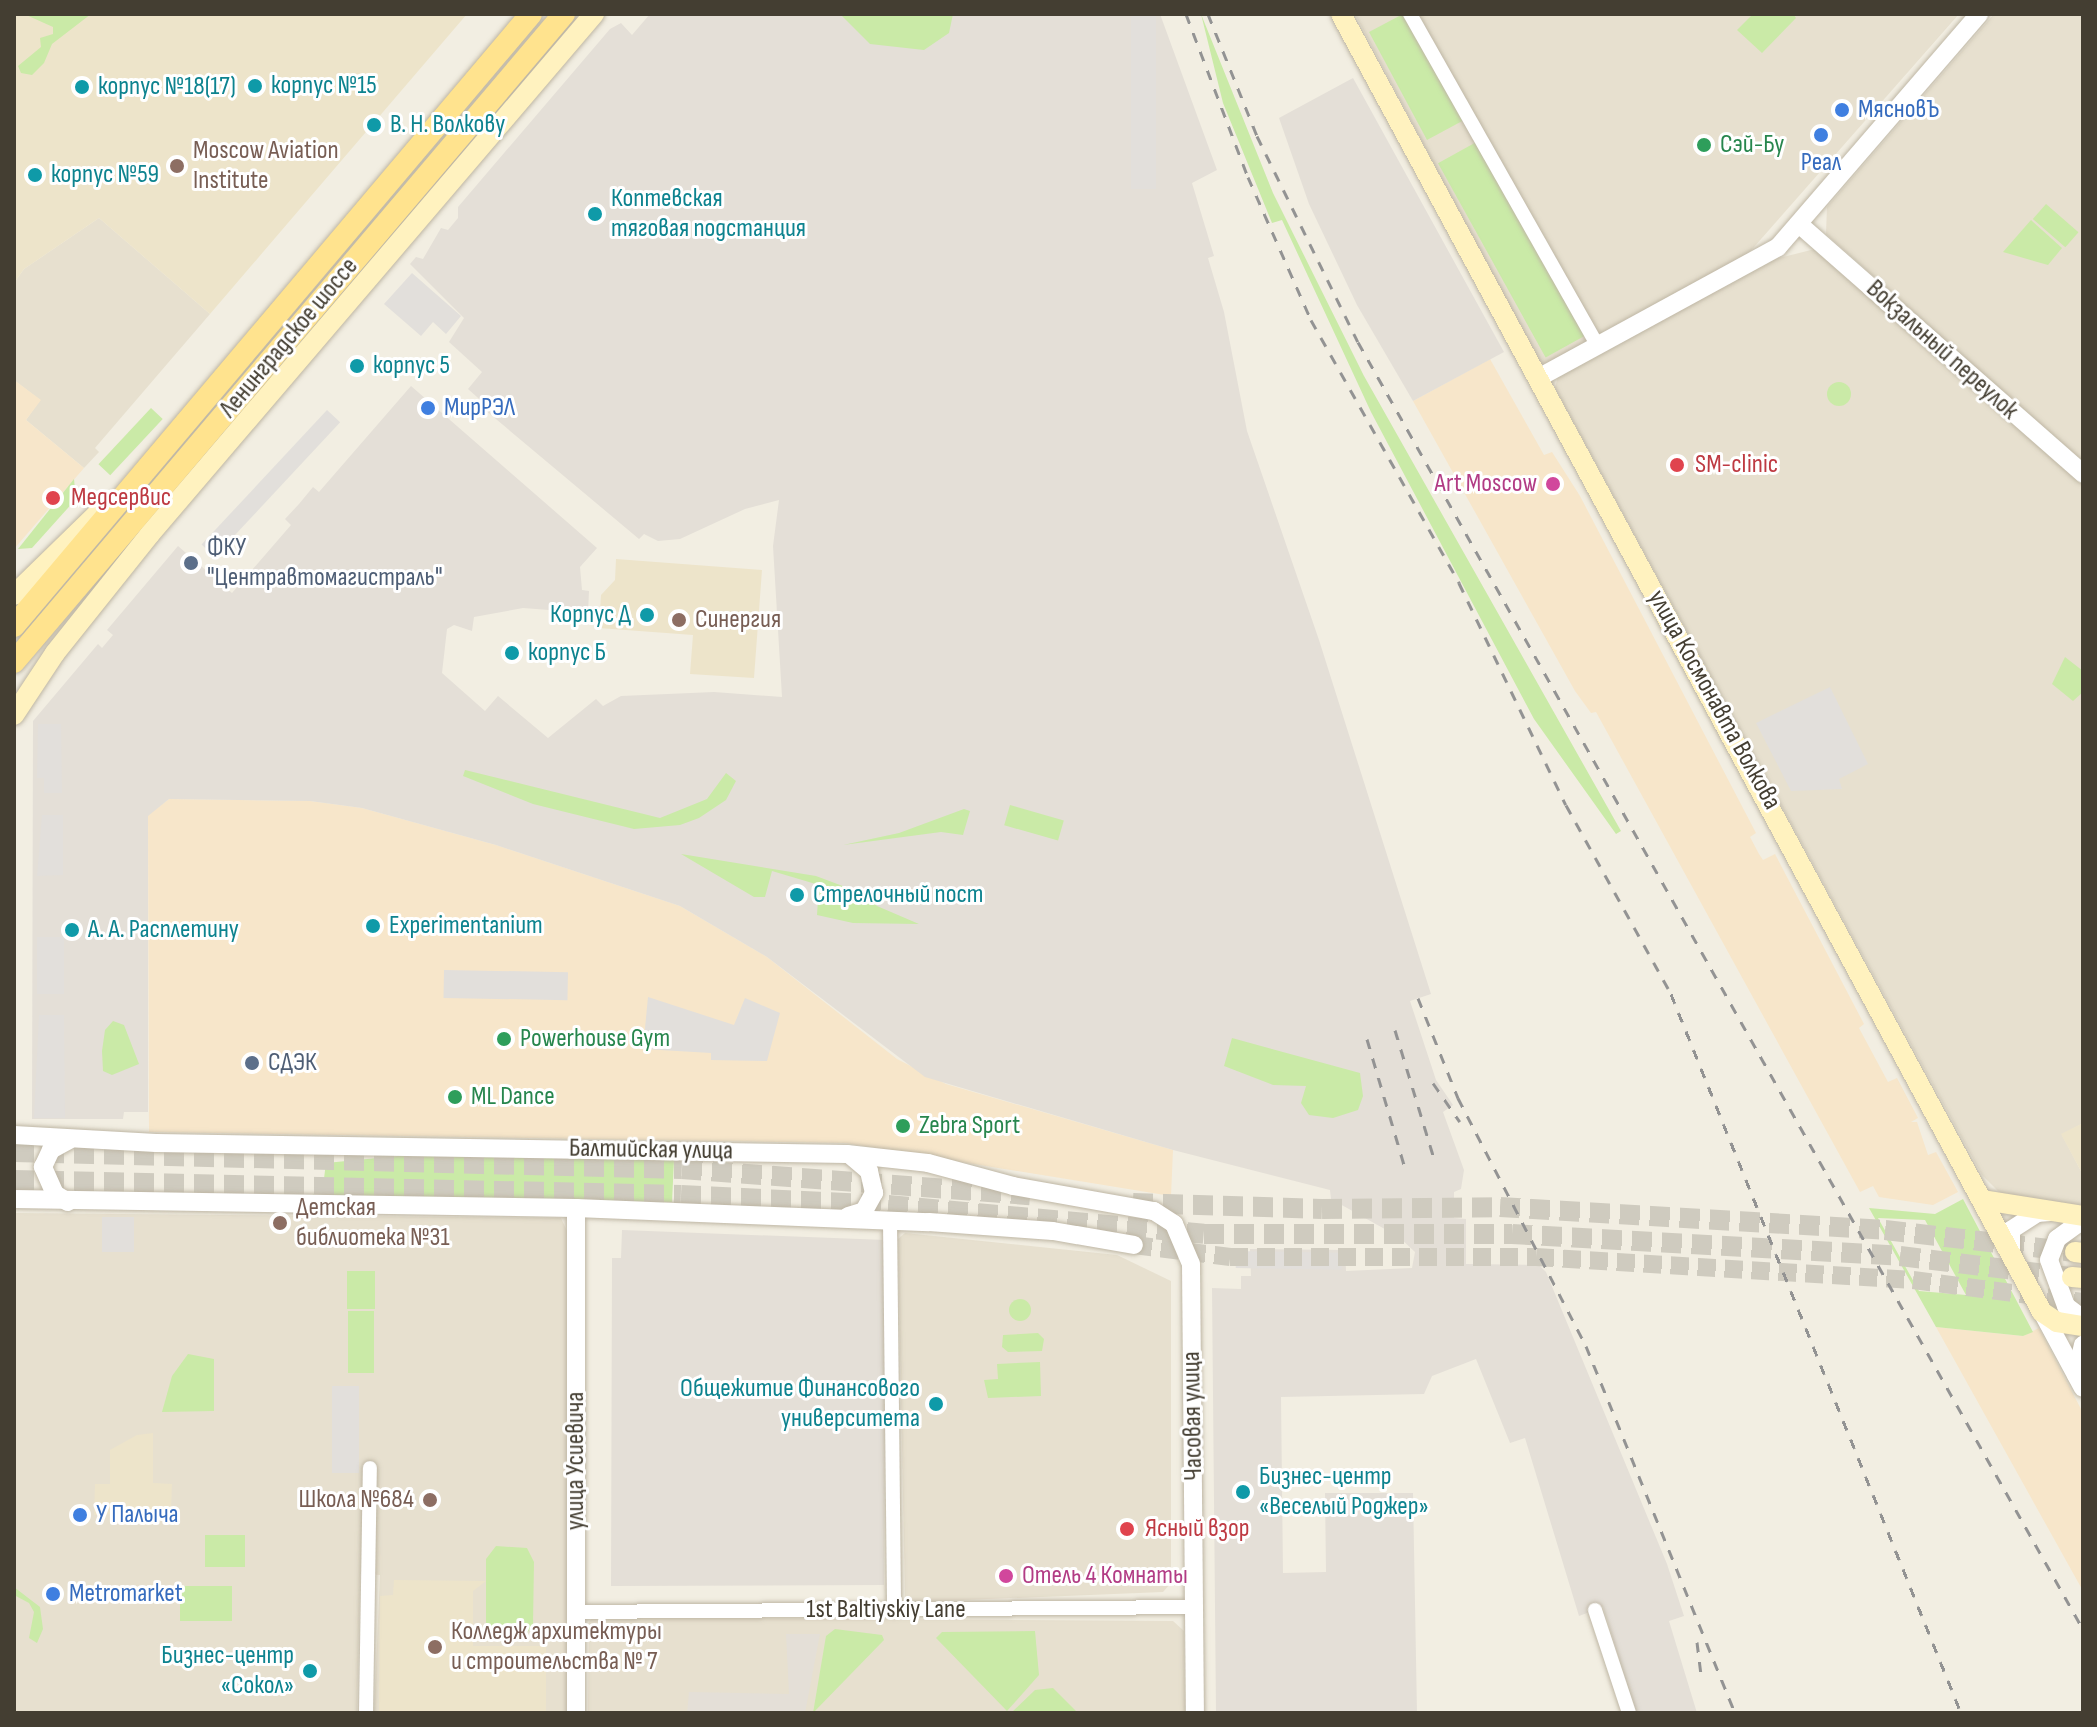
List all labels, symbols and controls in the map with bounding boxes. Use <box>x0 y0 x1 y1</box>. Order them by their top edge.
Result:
place label: корпус №15 <box>271 70 377 102</box>
place label: корпус №18(17) <box>98 71 236 103</box>
marker: корпус №15 <box>246 77 264 95</box>
marker: корпус №18(17) <box>73 78 91 96</box>
place label: МясновЪ <box>1858 94 1939 126</box>
marker: МясновЪ <box>1833 101 1851 119</box>
place label: В. Н. Волкову <box>390 109 505 141</box>
marker: В. Н. Волкову <box>365 116 383 134</box>
marker: Реал <box>1812 126 1830 144</box>
place label: Сэй-Бу <box>1720 129 1784 161</box>
place label: Moscow Aviation Institute <box>193 135 339 196</box>
marker: Сэй-Бу <box>1695 136 1713 154</box>
place label: Реал <box>1801 147 1841 179</box>
marker: Moscow Aviation Institute <box>168 157 186 175</box>
place label: корпус №59 <box>51 159 159 191</box>
marker: корпус №59 <box>26 166 44 184</box>
place label: Коптевская тяговая подстанция <box>611 183 806 244</box>
marker: Коптевская тяговая подстанция <box>586 205 604 223</box>
street label: Ленинградское шоссе <box>213 252 365 424</box>
street label: Вокзальный переулок <box>1860 274 2024 426</box>
place label: корпус 5 <box>373 350 450 382</box>
marker: корпус 5 <box>348 357 366 375</box>
place label: МирРЭЛ <box>444 392 515 424</box>
marker: МирРЭЛ <box>419 399 437 417</box>
place label: SM-clinic <box>1695 449 1778 481</box>
marker: SM-clinic <box>1666 454 1688 476</box>
place label: Art Moscow <box>1434 468 1537 500</box>
marker: Art Moscow <box>1544 475 1562 493</box>
place label: Медсервис <box>71 482 171 514</box>
marker: Медсервис <box>42 487 64 509</box>
place label: ФКУ "Центравтомагистраль" <box>207 532 442 594</box>
marker: ФКУ "Центравтомагистраль" <box>182 554 200 572</box>
street label: улица Космонавта Волкова <box>1641 585 1787 815</box>
place label: Корпус Д <box>550 599 631 631</box>
place label: Синергия <box>695 604 781 636</box>
marker: Корпус Д <box>638 606 656 624</box>
marker: Синергия <box>670 611 688 629</box>
place label: корпус Б <box>528 637 606 669</box>
marker: корпус Б <box>503 644 521 662</box>
place label: Стрелочный пост <box>813 879 983 911</box>
marker: Стрелочный пост <box>788 886 806 904</box>
place label: Experimentanium <box>389 910 543 942</box>
place label: А. А. Расплетину <box>88 914 239 946</box>
marker: Experimentanium <box>364 917 382 935</box>
marker: А. А. Расплетину <box>63 921 81 939</box>
place label: Powerhouse Gym <box>520 1023 670 1055</box>
marker: Powerhouse Gym <box>495 1030 513 1048</box>
place label: СДЭК <box>268 1047 317 1079</box>
marker: СДЭК <box>243 1054 261 1072</box>
place label: ML Dance <box>471 1081 555 1113</box>
marker: ML Dance <box>446 1088 464 1106</box>
place label: Zebra Sport <box>919 1110 1020 1142</box>
marker: Zebra Sport <box>894 1117 912 1135</box>
street label: Балтийская улица <box>569 1133 733 1167</box>
place label: Детская библиотека №31 <box>296 1192 449 1254</box>
marker: Детская библиотека №31 <box>271 1214 289 1232</box>
street label: Часовая улица <box>1176 1351 1210 1481</box>
place label: Общежитие Финансового университета <box>680 1373 920 1434</box>
street label: улица Усиевича <box>560 1392 592 1530</box>
marker: Общежитие Финансового университета <box>927 1395 945 1413</box>
place label: Бизнес-центр «Веселый Роджер» <box>1259 1461 1429 1522</box>
marker: Бизнес-центр «Веселый Роджер» <box>1234 1483 1252 1501</box>
place label: Школа №684 <box>299 1484 414 1516</box>
marker: Школа №684 <box>421 1491 439 1509</box>
place label: У Палыча <box>96 1499 179 1531</box>
marker: У Палыча <box>71 1506 89 1524</box>
place label: Ясный взор <box>1145 1513 1250 1545</box>
marker: Ясный взор <box>1116 1518 1138 1540</box>
place label: Отель 4 Комнаты <box>1022 1560 1188 1592</box>
marker: Отель 4 Комнаты <box>997 1567 1015 1585</box>
place label: Metromarket <box>69 1578 183 1610</box>
marker: Metromarket <box>44 1585 62 1603</box>
street label: 1st Baltiyskiy Lane <box>806 1594 966 1626</box>
place label: Колледж архитектуры и строительства № 7 <box>451 1616 662 1678</box>
marker: Колледж архитектуры и строительства № 7 <box>426 1638 444 1656</box>
place label: Бизнес-центр «Сокол» <box>161 1640 294 1702</box>
marker: Бизнес-центр «Сокол» <box>301 1662 319 1680</box>

